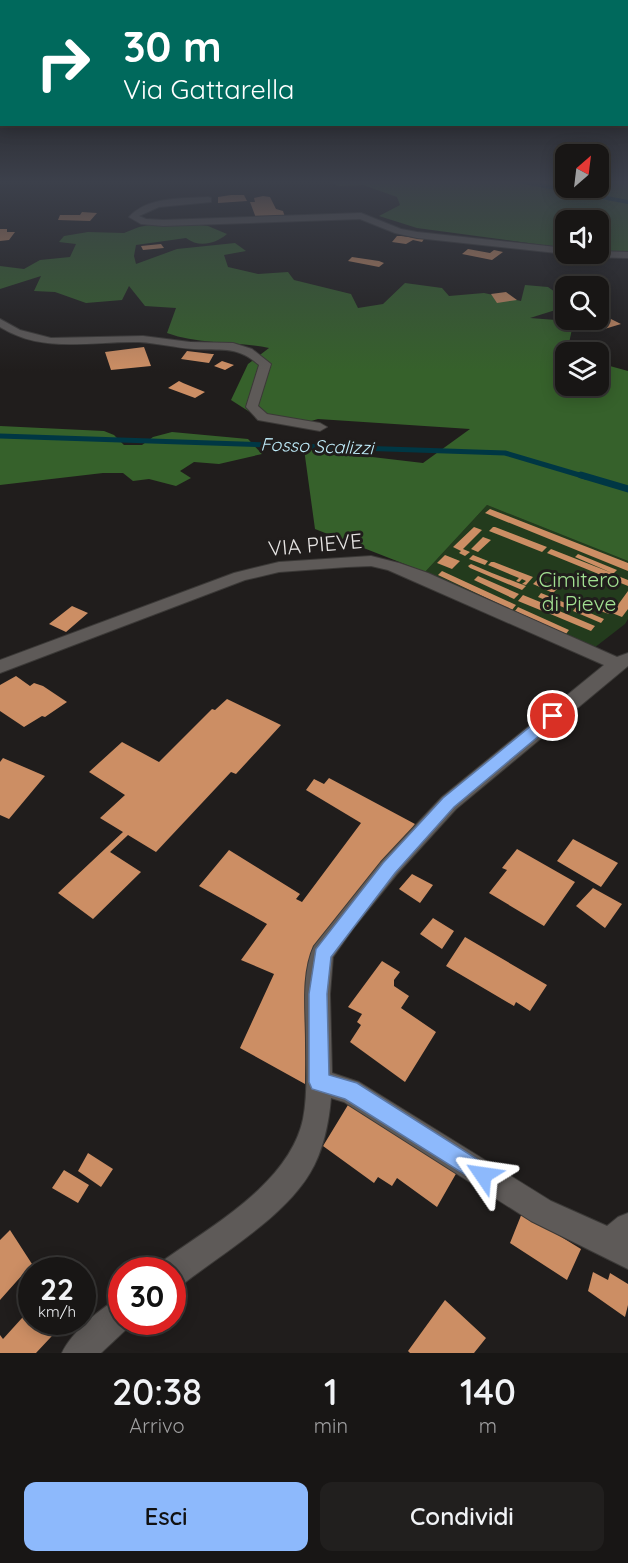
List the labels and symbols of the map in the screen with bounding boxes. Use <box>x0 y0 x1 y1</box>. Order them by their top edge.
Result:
north arrow <box>555 144 609 198</box>
water label: Fosso Scalizzi <box>260 433 376 460</box>
street label: VIA PIEVE <box>267 527 363 561</box>
park label: Cimitero di Pieve <box>538 566 620 616</box>
pin <box>527 690 578 741</box>
position arrow <box>451 1143 515 1207</box>
speed limit sign: 30 <box>108 1257 186 1335</box>

